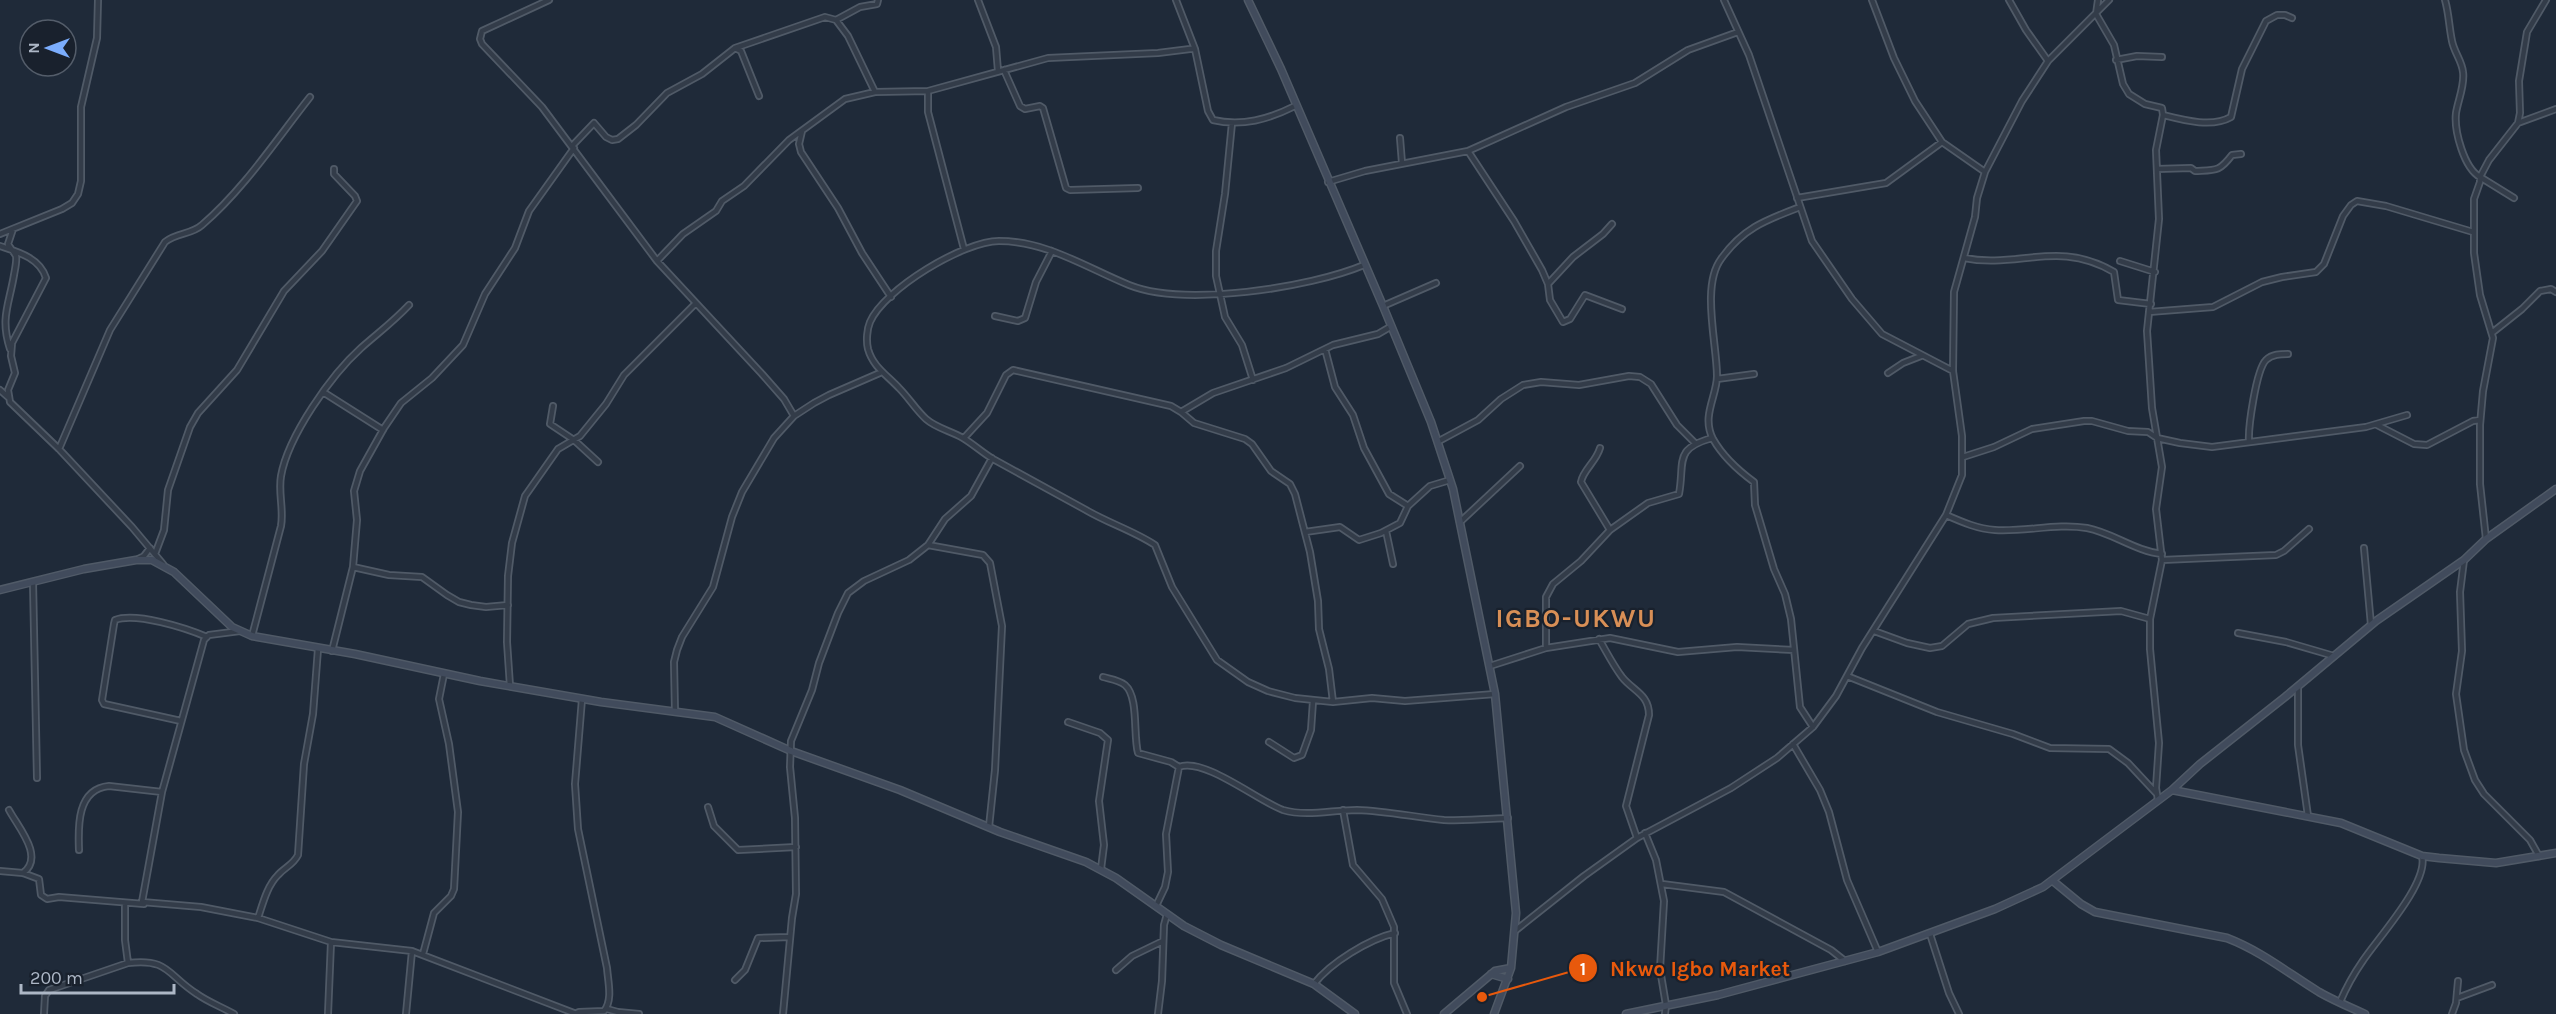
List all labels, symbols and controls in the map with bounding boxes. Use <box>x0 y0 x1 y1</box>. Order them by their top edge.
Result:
north arrow <box>18 18 78 78</box>
text: N <box>24 42 43 54</box>
district label: IGBO-UKWU <box>1496 603 1656 634</box>
callout: Nkwo Igbo Market <box>1568 949 1802 988</box>
scale bar <box>21 957 174 995</box>
text: Nkwo Igbo Market <box>1610 957 1790 981</box>
text: 1 <box>1580 958 1586 980</box>
text: 200 m <box>30 967 83 989</box>

